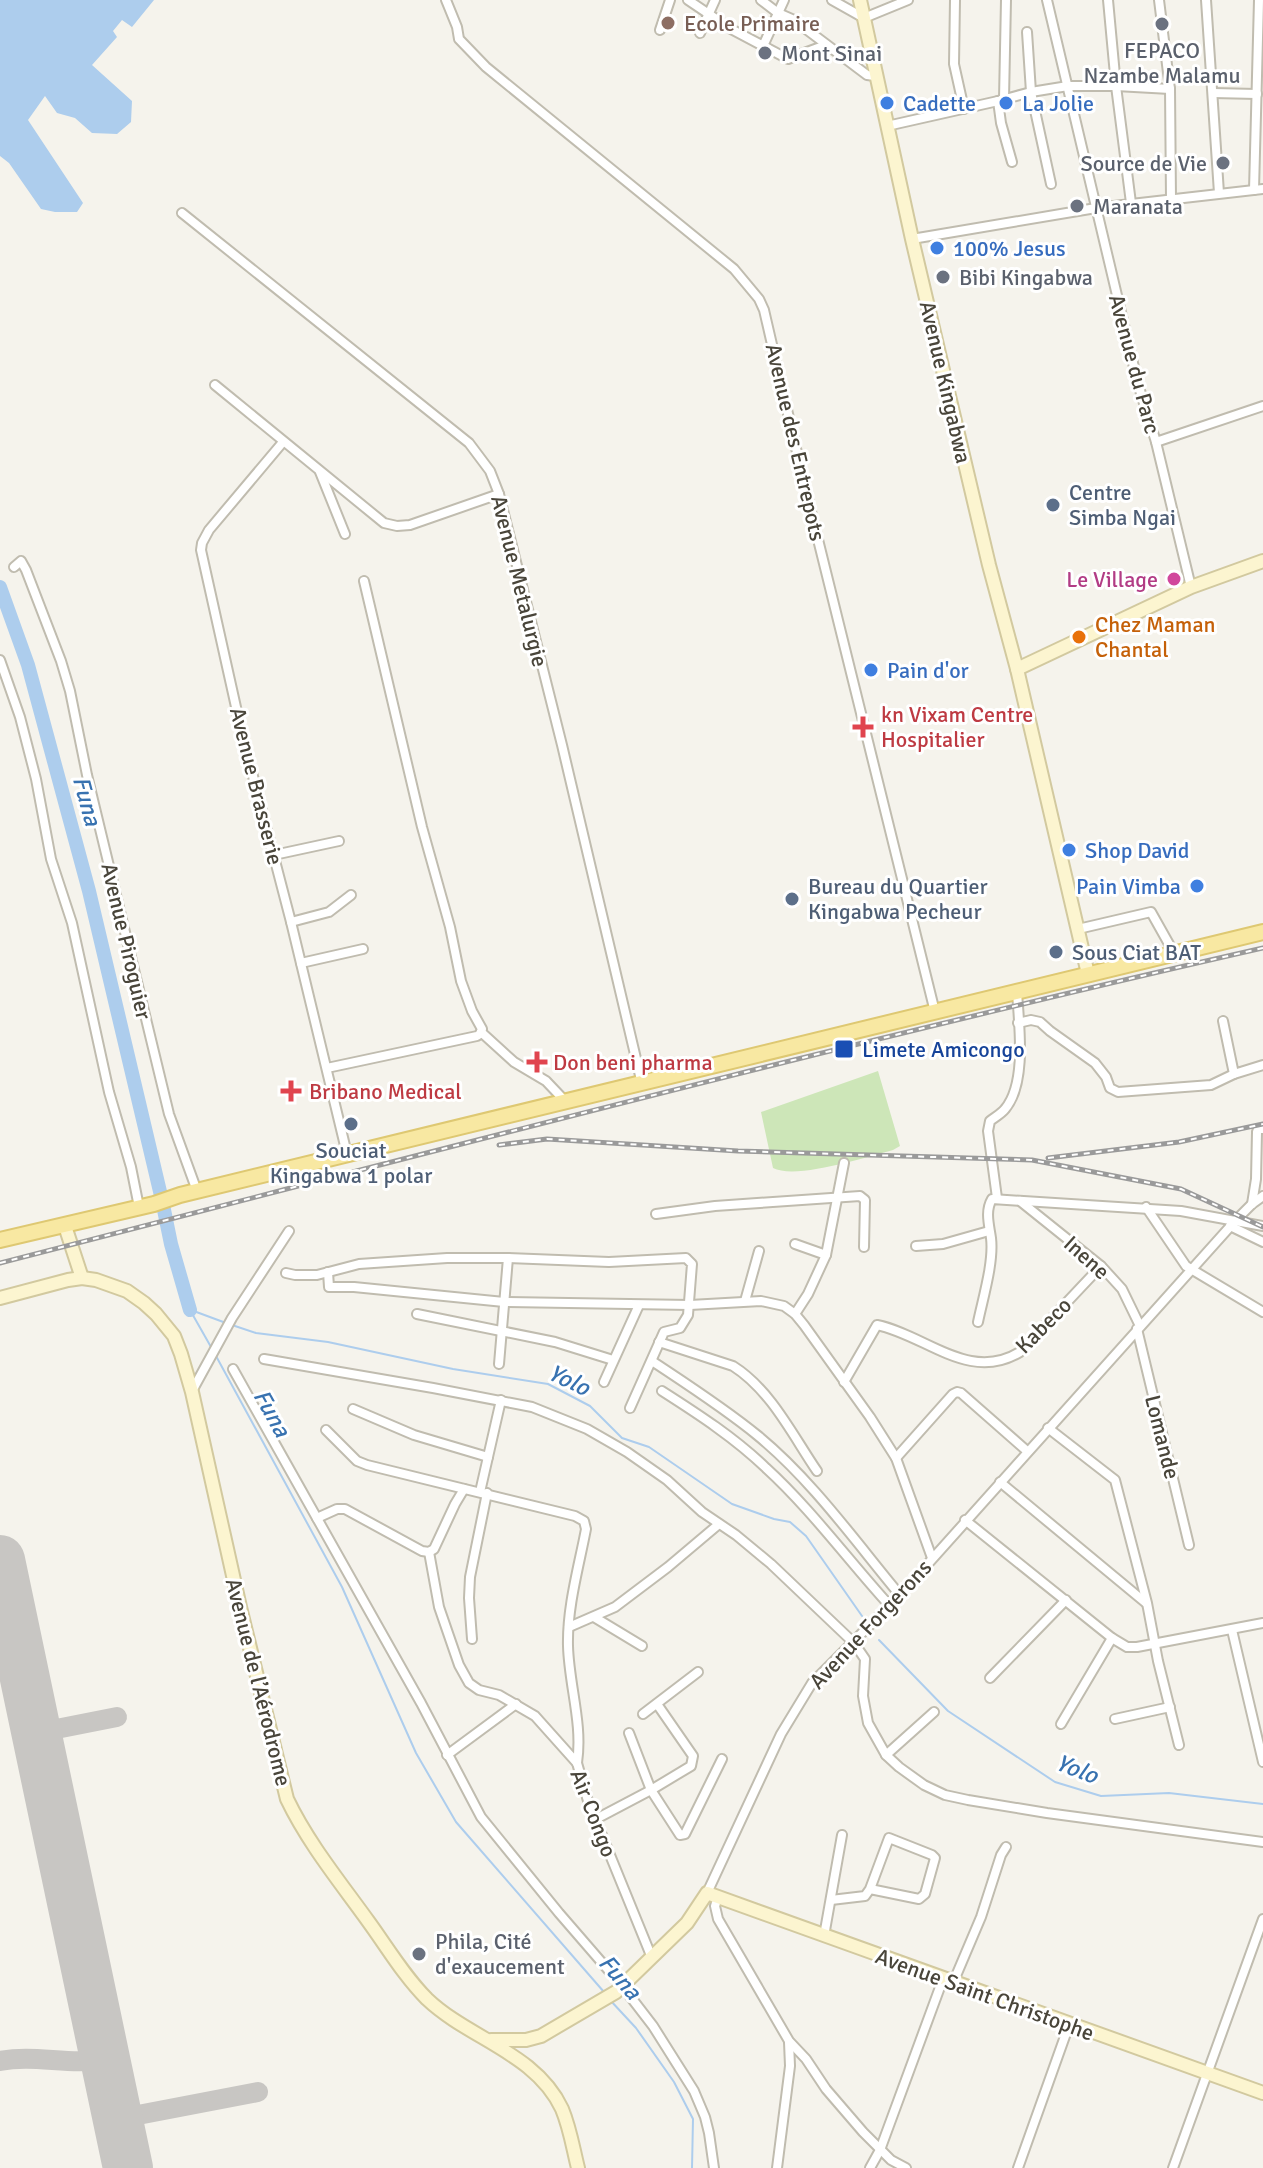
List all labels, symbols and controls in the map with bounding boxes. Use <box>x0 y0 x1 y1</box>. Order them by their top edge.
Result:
place label: Ecole Primaire <box>684 10 820 37</box>
marker: Ecole Primaire <box>659 14 677 32</box>
marker: FEPACO Nzambe Malamu <box>1153 15 1171 33</box>
place label: FEPACO Nzambe Malamu <box>1083 37 1241 89</box>
place label: Mont Sinai <box>781 40 882 67</box>
marker: Mont Sinai <box>756 44 774 62</box>
place label: Cadette <box>903 90 976 117</box>
place label: La Jolie <box>1022 90 1094 117</box>
marker: Cadette <box>878 94 896 112</box>
marker: La Jolie <box>997 94 1015 112</box>
place label: Source de Vie <box>1080 150 1207 177</box>
marker: Source de Vie <box>1214 154 1232 172</box>
place label: Maranata <box>1093 193 1183 220</box>
marker: Maranata <box>1068 197 1086 215</box>
place label: 100% Jesus <box>953 235 1066 262</box>
marker: 100% Jesus <box>928 239 946 257</box>
place label: Bibi Kingabwa <box>959 264 1093 291</box>
marker: Bibi Kingabwa <box>934 268 952 286</box>
street label: Avenue du Parc <box>1103 291 1166 437</box>
street label: Avenue Kingabwa <box>914 298 977 466</box>
street label: Avenue des Entrepots <box>760 341 831 543</box>
place label: Centre Simba Ngai <box>1069 479 1176 531</box>
street label: Avenue Metalurgie <box>485 492 554 670</box>
marker: Centre Simba Ngai <box>1044 496 1062 514</box>
place label: Le Village <box>1066 566 1158 593</box>
marker: Le Village <box>1165 570 1183 588</box>
place label: Chez Maman Chantal <box>1095 611 1216 663</box>
marker: Chez Maman Chantal <box>1070 628 1088 646</box>
place label: Pain d'or <box>887 657 969 684</box>
marker: Pain d'or <box>862 661 880 679</box>
place label: kn Vixam Centre Hospitalier <box>881 701 1033 753</box>
street label: Avenue Brasserie <box>224 705 289 868</box>
marker: kn Vixam Centre Hospitalier <box>852 716 874 738</box>
water label: Funa <box>66 773 108 830</box>
place label: Shop David <box>1085 837 1189 864</box>
marker: Shop David <box>1060 841 1078 859</box>
street label: Avenue Piroguier <box>95 860 158 1022</box>
place label: Bureau du Quartier Kingabwa Pecheur <box>808 873 988 925</box>
place label: Pain Vimba <box>1076 873 1181 900</box>
marker: Pain Vimba <box>1188 877 1206 895</box>
marker: Bureau du Quartier Kingabwa Pecheur <box>783 890 801 908</box>
place label: Sous Ciat BAT <box>1072 939 1201 966</box>
marker: Sous Ciat BAT <box>1047 943 1065 961</box>
place label: Limete Amicongo <box>862 1036 1025 1063</box>
marker: Limete Amicongo <box>833 1038 855 1060</box>
place label: Don beni pharma <box>553 1049 713 1076</box>
marker: Don beni pharma <box>528 1053 546 1071</box>
place label: Bribano Medical <box>309 1078 462 1105</box>
marker: Bribano Medical <box>280 1080 302 1102</box>
marker: Souciat Kingabwa 1 polar <box>342 1115 360 1133</box>
place label: Souciat Kingabwa 1 polar <box>270 1137 432 1189</box>
street label: Inene <box>1058 1230 1115 1285</box>
street label: Kabeco <box>1010 1292 1077 1359</box>
water label: Yolo <box>543 1357 596 1403</box>
water label: Funa <box>247 1384 298 1443</box>
street label: Lomande <box>1139 1392 1186 1482</box>
street label: Avenue Forgerons <box>803 1554 937 1695</box>
street label: Avenue de l’Aérodrome <box>220 1575 297 1789</box>
water label: Yolo <box>1052 1747 1104 1791</box>
street label: Air Congo <box>564 1765 623 1861</box>
place label: Phila, Cité d'exaucement <box>435 1928 565 1980</box>
street label: Avenue Saint Christophe <box>872 1942 1098 2047</box>
marker: Phila, Cité d'exaucement <box>410 1945 428 1963</box>
water label: Funa <box>592 1948 648 2006</box>

